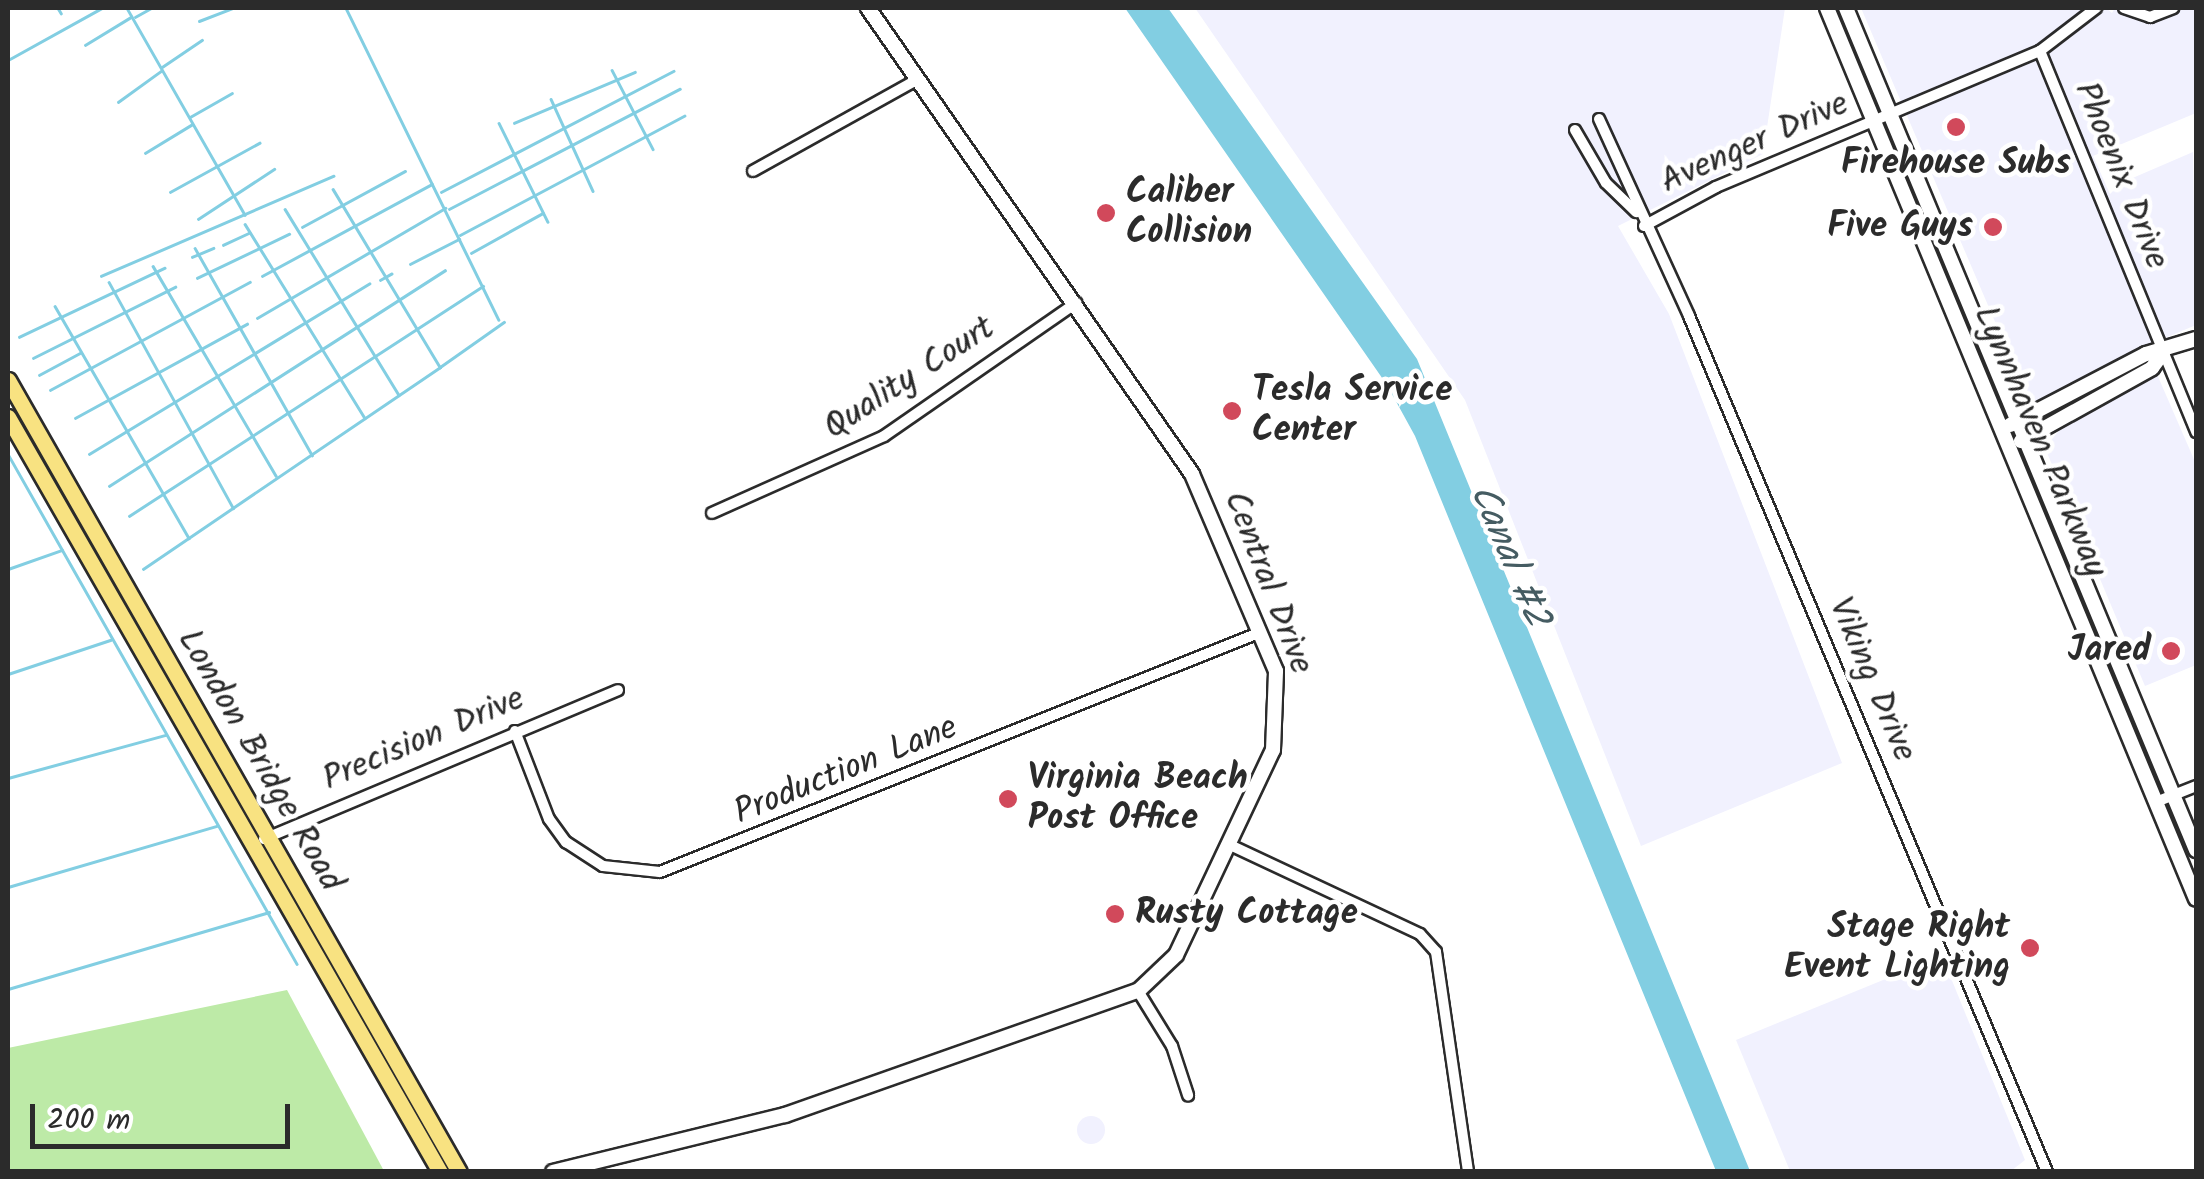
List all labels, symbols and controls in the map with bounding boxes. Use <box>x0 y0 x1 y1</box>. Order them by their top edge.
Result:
street label: Phoenix Drive <box>2063 76 2177 276</box>
street label: Avenger Drive <box>1654 84 1856 204</box>
marker: Firehouse Subs <box>1945 116 1967 138</box>
place label: Firehouse Subs <box>1841 143 2071 185</box>
place label: Caliber Collision <box>1126 172 1252 254</box>
marker: Caliber Collision <box>1095 202 1117 224</box>
place label: Five Guys <box>1827 206 1973 248</box>
marker: Five Guys <box>1982 216 2004 238</box>
street label: Lynnhaven Parkway <box>1963 300 2115 584</box>
street label: Quality Court <box>817 308 1003 450</box>
place label: Tesla Service Center <box>1252 370 1452 452</box>
marker: Tesla Service Center <box>1221 400 1243 422</box>
water label: Canal #2 <box>1458 478 1558 634</box>
street label: Central Drive <box>1213 486 1321 680</box>
street label: Viking Drive <box>1818 592 1924 768</box>
street label: London Bridge Road <box>167 622 351 900</box>
place label: Jared <box>2068 630 2151 672</box>
marker: Jared <box>2160 640 2182 662</box>
street label: Precision Drive <box>317 679 531 801</box>
street label: Production Lane <box>728 707 964 835</box>
place label: Virginia Beach Post Office <box>1028 758 1248 840</box>
marker: Virginia Beach Post Office <box>997 788 1019 810</box>
place label: Rusty Cottage <box>1135 893 1358 935</box>
marker: Rusty Cottage <box>1104 903 1126 925</box>
place label: Stage Right Event Lighting <box>1784 907 2010 989</box>
marker: Stage Right Event Lighting <box>2019 937 2041 959</box>
scale bar <box>35 1084 295 1146</box>
text: 200 m <box>47 1097 130 1145</box>

